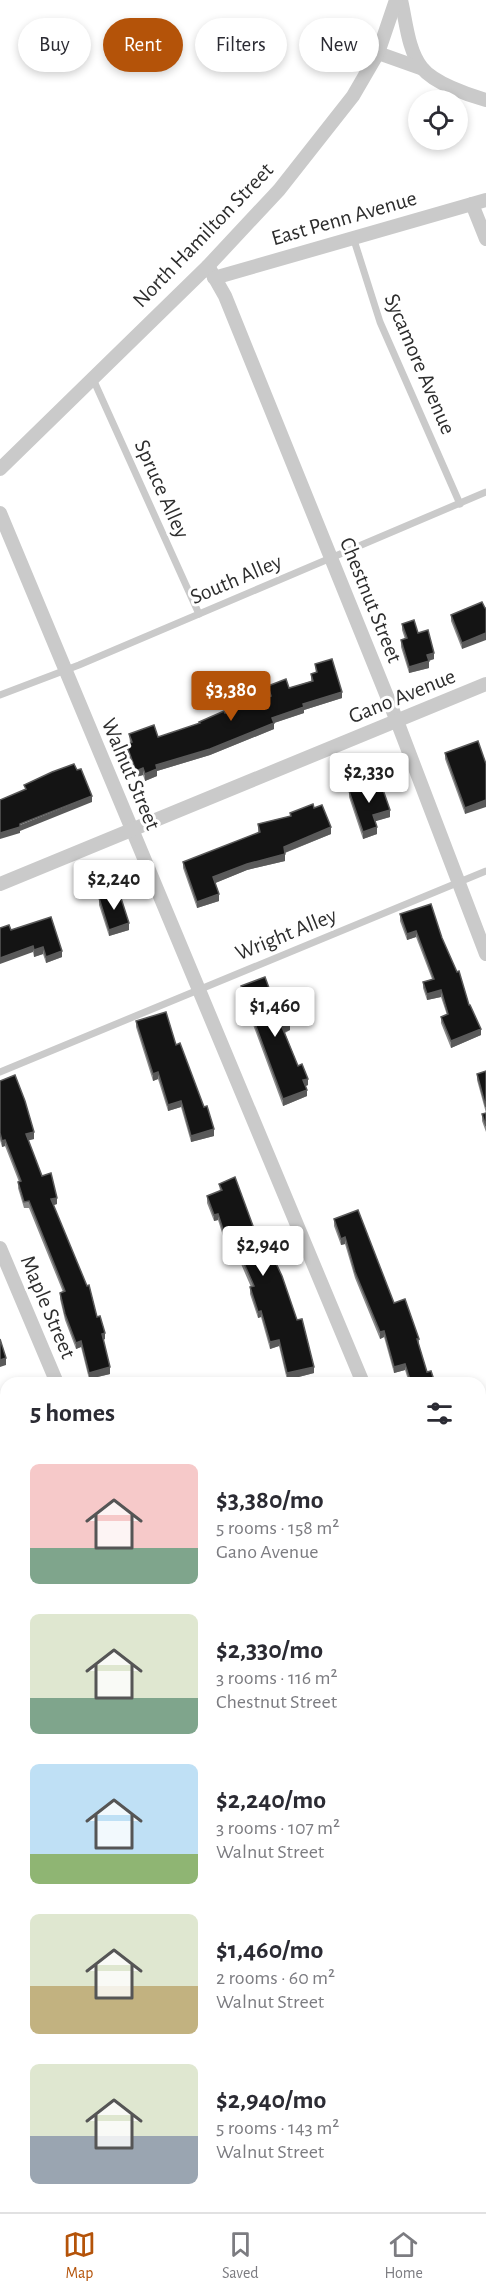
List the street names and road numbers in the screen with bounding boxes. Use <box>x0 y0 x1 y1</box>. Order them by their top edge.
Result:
street label: North Hamilton Street <box>129 159 277 311</box>
street label: East Penn Avenue <box>269 187 419 249</box>
street label: Sycamore Avenue <box>380 290 460 438</box>
street label: Spruce Alley <box>131 437 194 542</box>
street label: Chestnut Street <box>336 534 406 666</box>
street label: South Alley <box>187 550 286 608</box>
street label: Gano Avenue <box>346 665 458 727</box>
street label: Walnut Street <box>98 715 164 833</box>
street label: Wright Alley <box>232 904 340 964</box>
street label: Maple Street <box>16 1252 80 1362</box>

